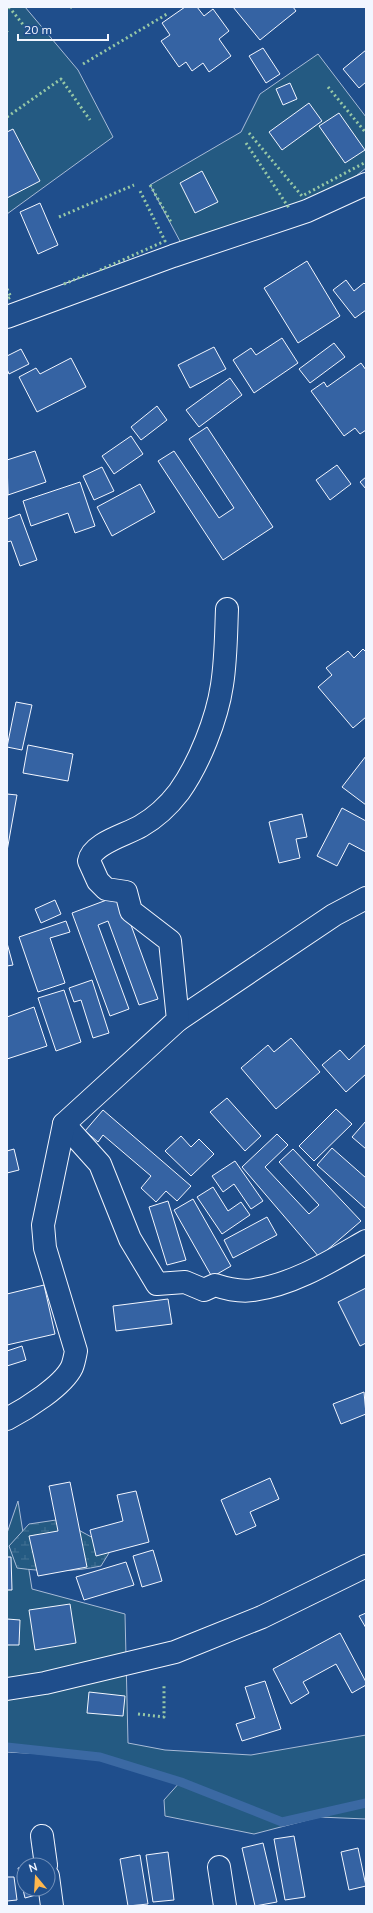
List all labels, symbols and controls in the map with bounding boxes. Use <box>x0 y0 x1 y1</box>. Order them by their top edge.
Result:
scale bar <box>18 16 108 42</box>
text: 20 m <box>24 22 52 37</box>
north arrow <box>16 1857 56 1897</box>
text: N <box>27 1860 39 1875</box>

